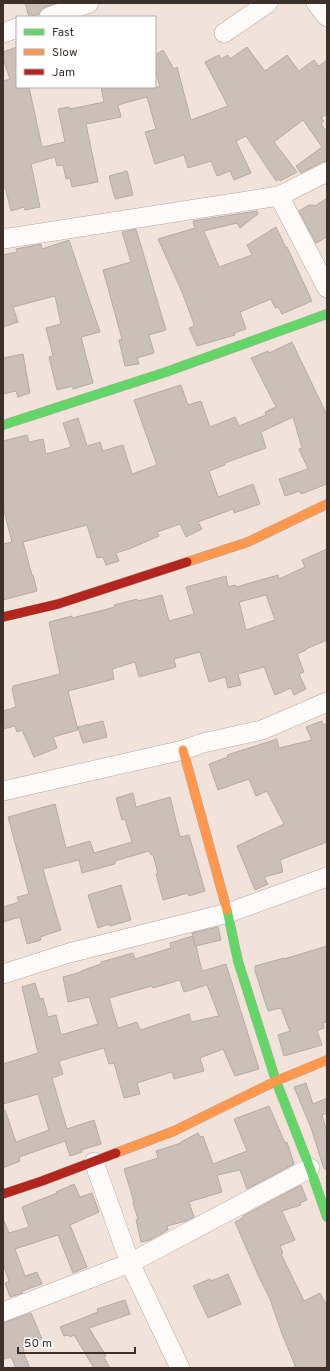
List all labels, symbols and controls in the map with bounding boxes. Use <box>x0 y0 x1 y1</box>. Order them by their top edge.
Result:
legend <box>16 16 156 88</box>
text: Fast <box>52 25 74 41</box>
text: Slow <box>52 45 78 61</box>
text: Jam <box>52 65 75 81</box>
scale bar <box>18 1329 135 1355</box>
text: 50 m <box>24 1336 52 1352</box>

